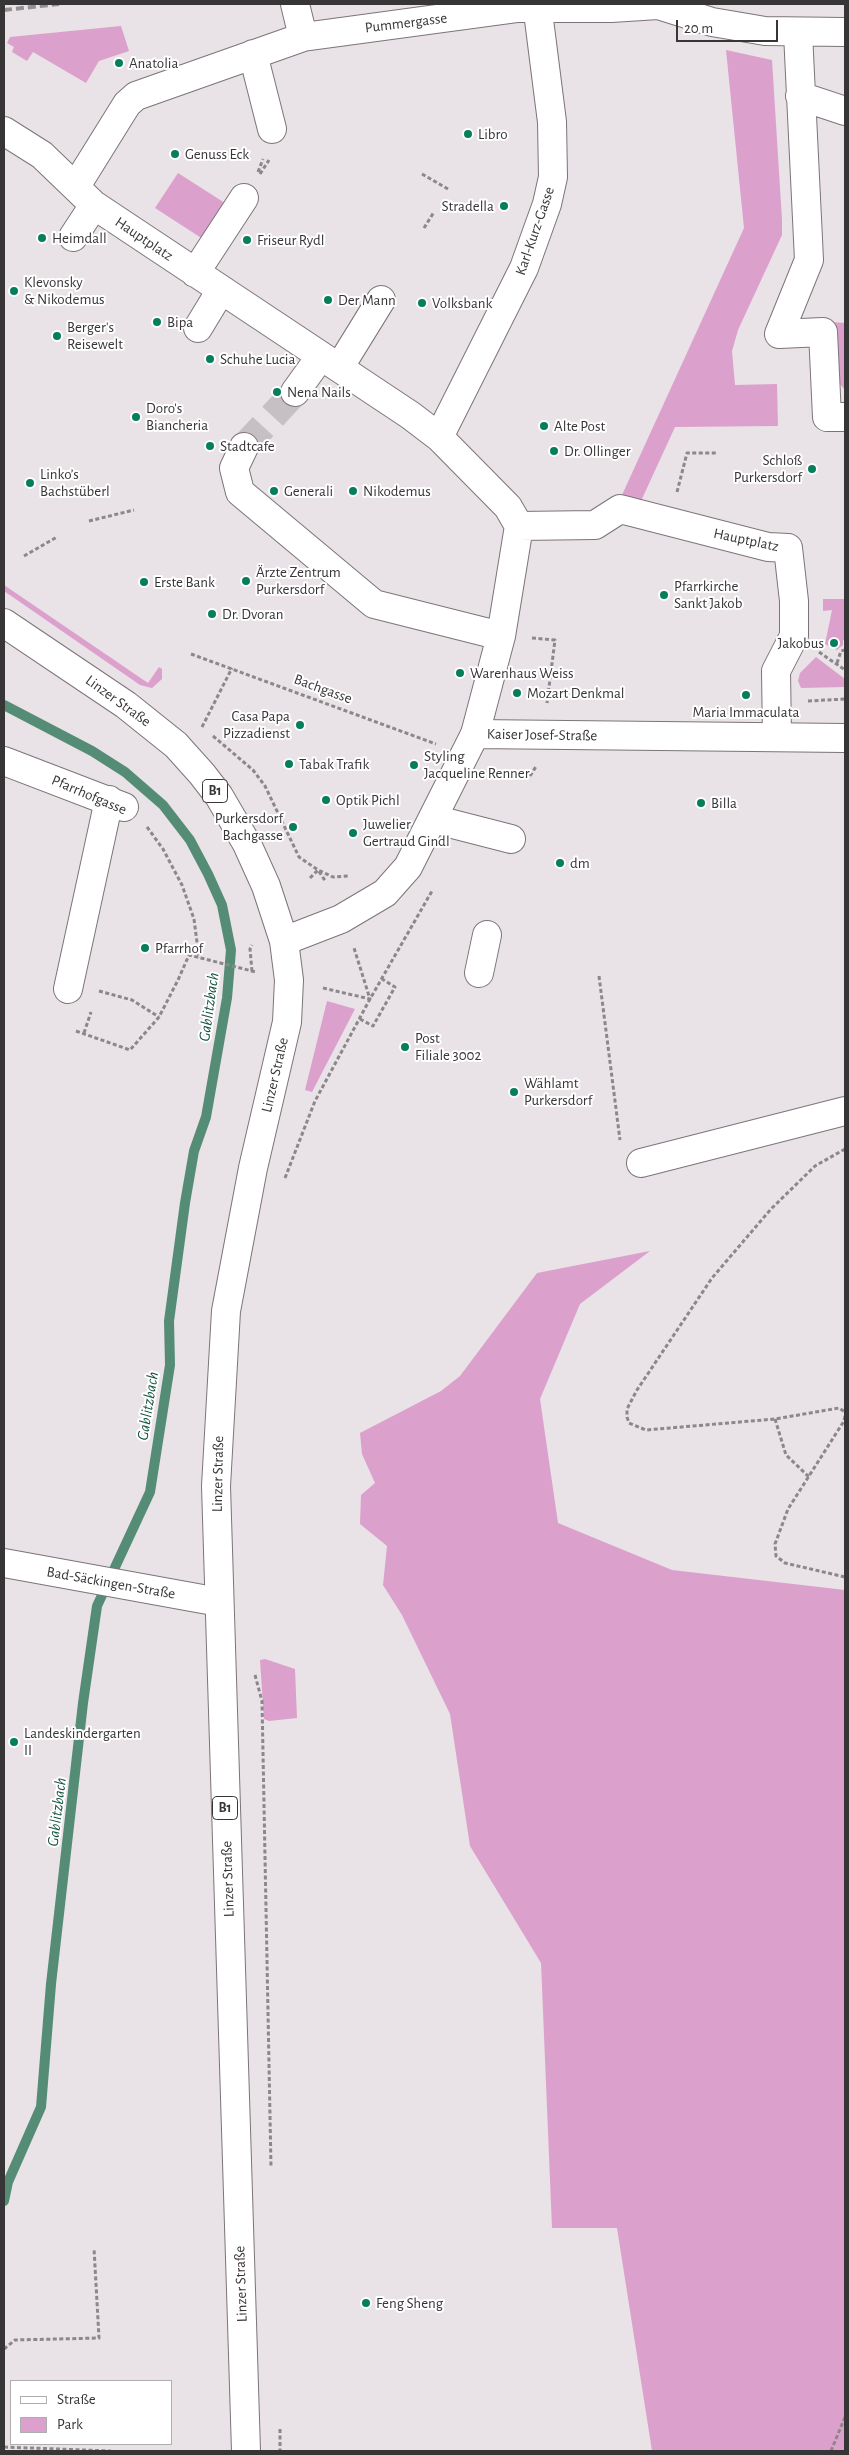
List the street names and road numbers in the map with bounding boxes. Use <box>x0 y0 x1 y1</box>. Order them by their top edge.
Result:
street label: Pummergasse <box>364 9 448 37</box>
street label: Karl-Kurz-Gasse <box>511 184 559 278</box>
street label: Hauptplatz <box>112 213 176 265</box>
street label: Hauptplatz <box>712 524 780 556</box>
street label: Bachgasse <box>291 670 355 708</box>
street label: Linzer Straße <box>82 671 154 731</box>
street label: Kaiser Josef-Straße <box>487 725 597 745</box>
street label: Pfarrhofgasse <box>49 771 129 819</box>
road number: B1 <box>202 779 228 802</box>
street label: Linzer Straße <box>258 1036 292 1114</box>
street label: Linzer Straße <box>208 1436 228 1512</box>
street label: Bad-Säckingen-Straße <box>45 1563 177 1603</box>
road number: B1 <box>212 1796 238 1820</box>
street label: Linzer Straße <box>218 1840 238 1918</box>
street label: Linzer Straße <box>231 2245 251 2323</box>

